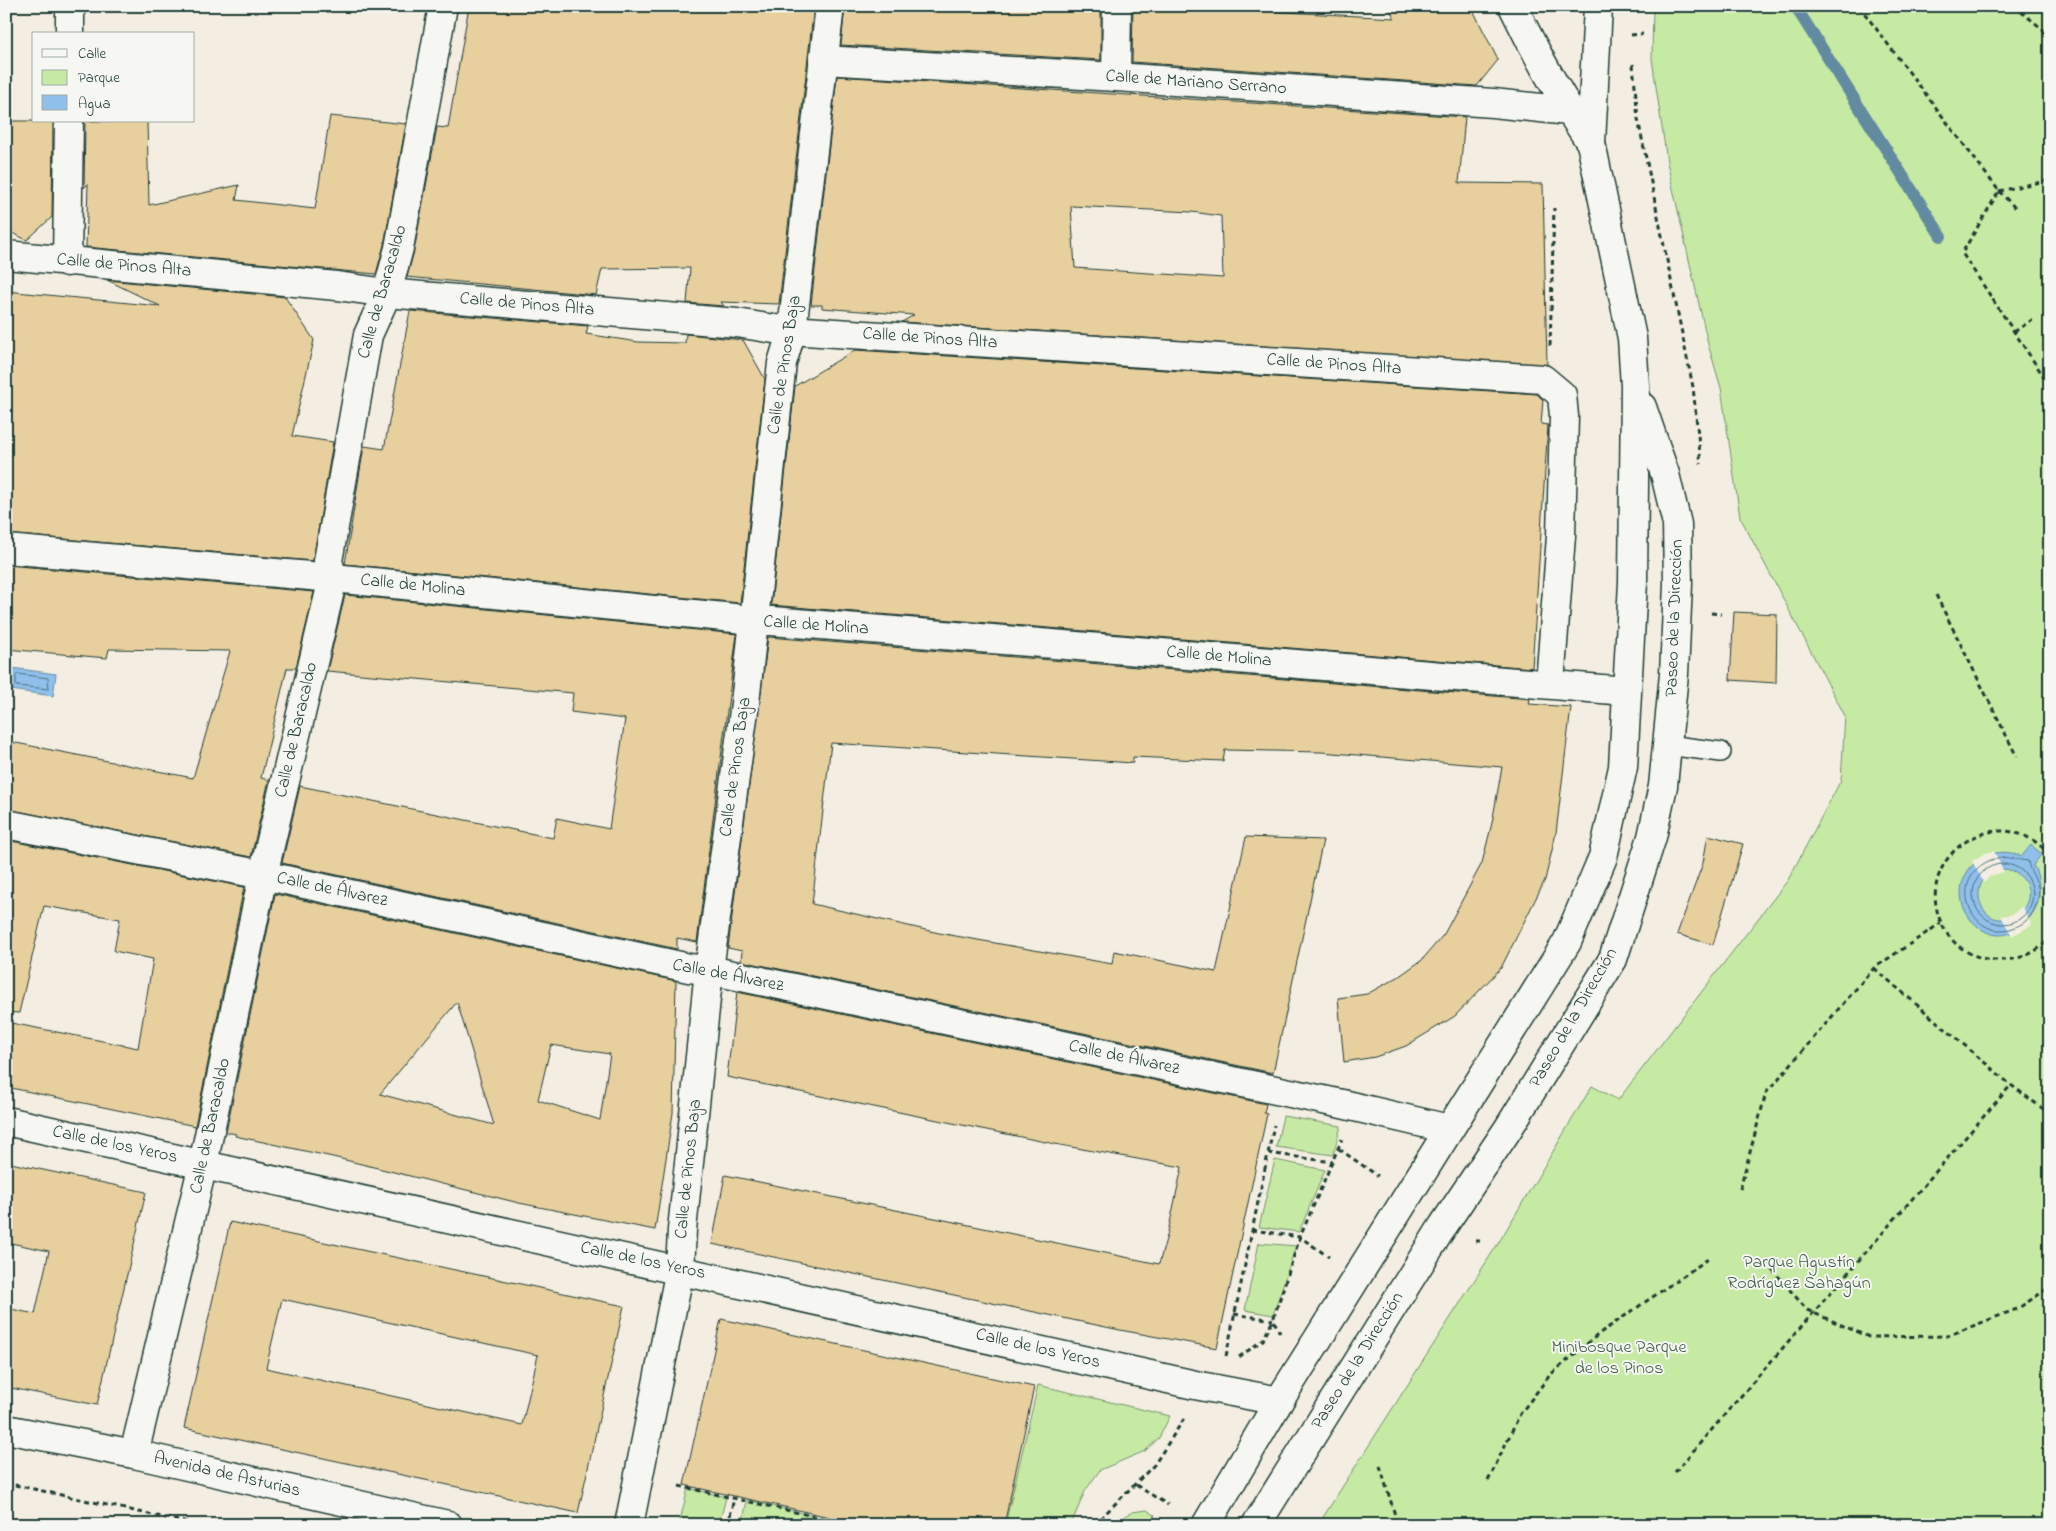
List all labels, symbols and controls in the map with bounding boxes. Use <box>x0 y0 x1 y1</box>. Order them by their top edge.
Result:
legend <box>32 32 195 122</box>
text: Calle <box>78 43 106 65</box>
street label: Calle de Mariano Serrano <box>1105 64 1287 102</box>
text: Parque <box>78 67 120 89</box>
text: Agua <box>78 93 111 116</box>
street label: Calle de Baracaldo <box>351 222 415 362</box>
street label: Calle de Pinos Alta <box>55 247 193 285</box>
street label: Calle de Pinos Alta <box>458 286 596 324</box>
street label: Calle de Pinos Baja <box>761 294 809 436</box>
street label: Calle de Pinos Alta <box>862 321 998 357</box>
street label: Calle de Pinos Alta <box>1266 347 1402 383</box>
street label: Paseo de la Dirección <box>1659 539 1691 697</box>
street label: Calle de Molina <box>359 568 467 604</box>
street label: Calle de Molina <box>762 609 870 643</box>
street label: Calle de Molina <box>1165 639 1273 675</box>
street label: Calle de Baracaldo <box>269 660 325 800</box>
street label: Calle de Pinos Baja <box>713 696 759 838</box>
street label: Calle de Álvarez <box>274 866 390 915</box>
street label: Paseo de la Dirección <box>1523 943 1625 1093</box>
street label: Calle de Álvarez <box>670 952 786 1000</box>
street label: Calle de Álvarez <box>1066 1034 1182 1083</box>
street label: Calle de Baracaldo <box>184 1056 238 1196</box>
street label: Calle de Pinos Baja <box>669 1098 709 1240</box>
street label: Calle de los Yeros <box>50 1119 180 1171</box>
street label: Calle de los Yeros <box>578 1235 708 1287</box>
park label: Parque Agustín Rodríguez Sahagún <box>1727 1250 1871 1298</box>
street label: Paseo de la Dirección <box>1305 1287 1411 1435</box>
street label: Calle de los Yeros <box>973 1322 1103 1376</box>
park label: Minibosque Parque de los Pinos <box>1551 1335 1687 1382</box>
street label: Avenida de Asturias <box>151 1445 303 1505</box>

